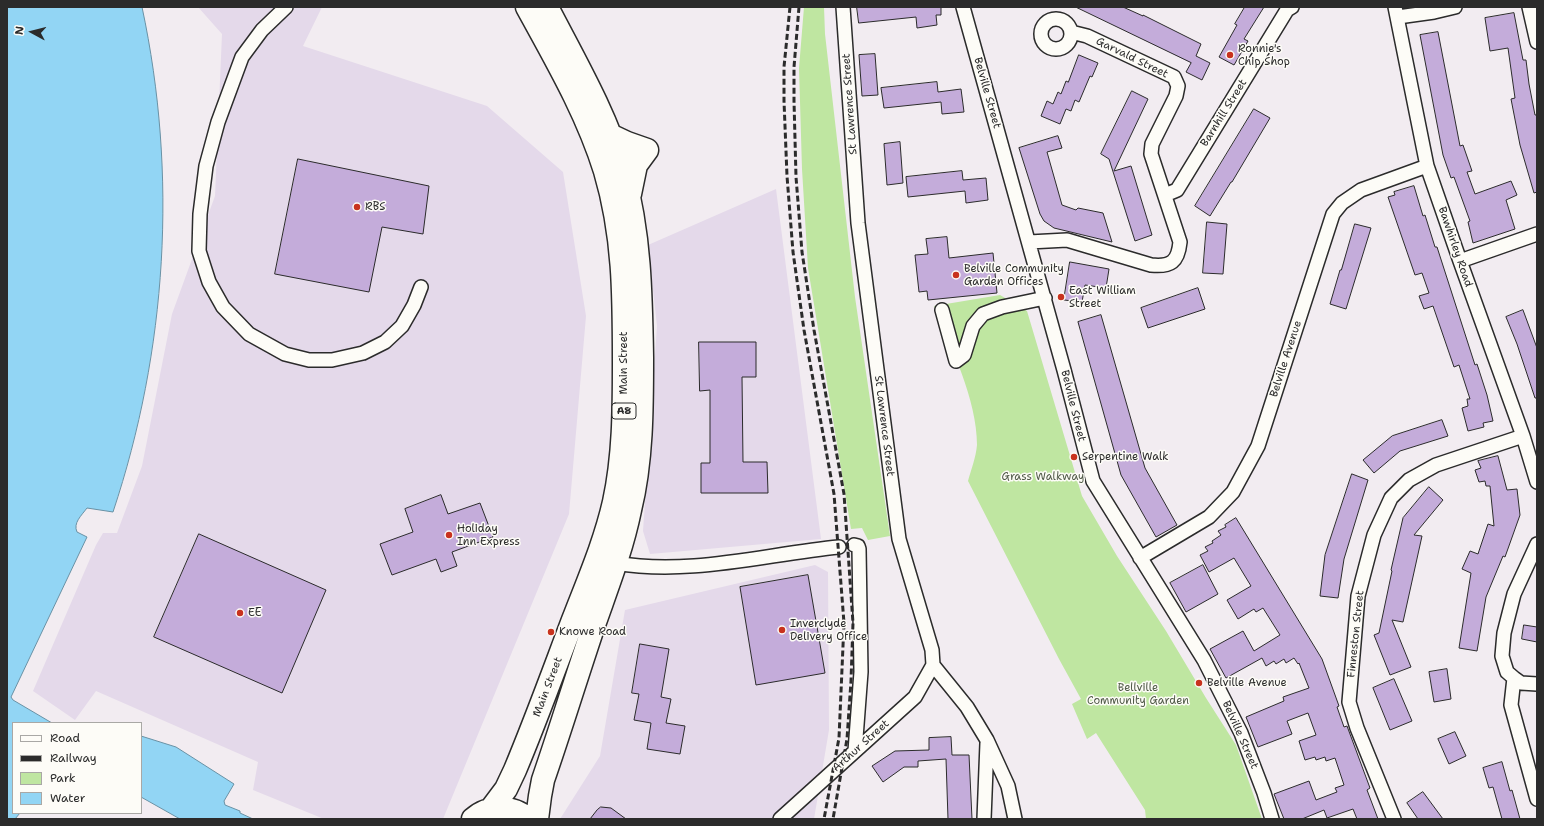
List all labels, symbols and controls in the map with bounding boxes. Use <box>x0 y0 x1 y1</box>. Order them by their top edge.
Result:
north arrow <box>12 12 52 52</box>
text: N <box>12 25 28 36</box>
street label: Garvald Street <box>1094 35 1170 81</box>
place label: Ronnie's Chip Shop <box>1238 42 1290 68</box>
marker: Ronnie's Chip Shop <box>1225 50 1235 60</box>
street label: St Lawrence Street <box>840 53 860 155</box>
street label: Belville Street <box>971 56 1003 130</box>
street label: Barnhill Street <box>1198 77 1250 149</box>
place label: RBS <box>365 200 385 214</box>
marker: RBS <box>352 202 362 212</box>
street label: Bawhirley Road <box>1435 205 1475 289</box>
place label: Belville Community Garden Offices <box>964 262 1064 288</box>
marker: Belville Community Garden Offices <box>951 270 961 280</box>
place label: East William Street <box>1069 284 1136 310</box>
marker: East William Street <box>1056 292 1066 302</box>
street label: Belville Avenue <box>1267 319 1305 399</box>
street label: Main Street <box>617 331 631 395</box>
street label: Belville Street <box>1058 369 1088 443</box>
street label: St Lawrence Street <box>871 375 897 477</box>
road number: A8 <box>612 403 636 419</box>
place label: Serpentine Walk <box>1082 450 1169 464</box>
marker: Serpentine Walk <box>1069 452 1079 462</box>
park label: Grass Walkway <box>1002 470 1084 484</box>
place label: Holiday Inn Express <box>457 522 520 548</box>
marker: Holiday Inn Express <box>444 530 454 540</box>
street label: Finneston Street <box>1345 590 1367 678</box>
place label: EE <box>248 606 262 620</box>
marker: EE <box>235 608 245 618</box>
place label: Inverclyde Delivery Office <box>790 617 867 643</box>
place label: Knowe Road <box>559 625 626 639</box>
marker: Inverclyde Delivery Office <box>777 625 787 635</box>
marker: Knowe Road <box>546 627 556 637</box>
street label: Main Street <box>531 655 565 719</box>
place label: Belville Avenue <box>1207 676 1287 690</box>
marker: Belville Avenue <box>1194 678 1204 688</box>
park label: Bellville Community Garden <box>1087 681 1189 707</box>
street label: Belville Street <box>1219 699 1261 771</box>
street label: Arthur Street <box>830 717 892 775</box>
legend <box>12 722 142 814</box>
text: Road <box>50 730 80 746</box>
text: Railway <box>50 750 97 766</box>
text: Park <box>50 770 76 786</box>
text: Water <box>50 790 85 806</box>

